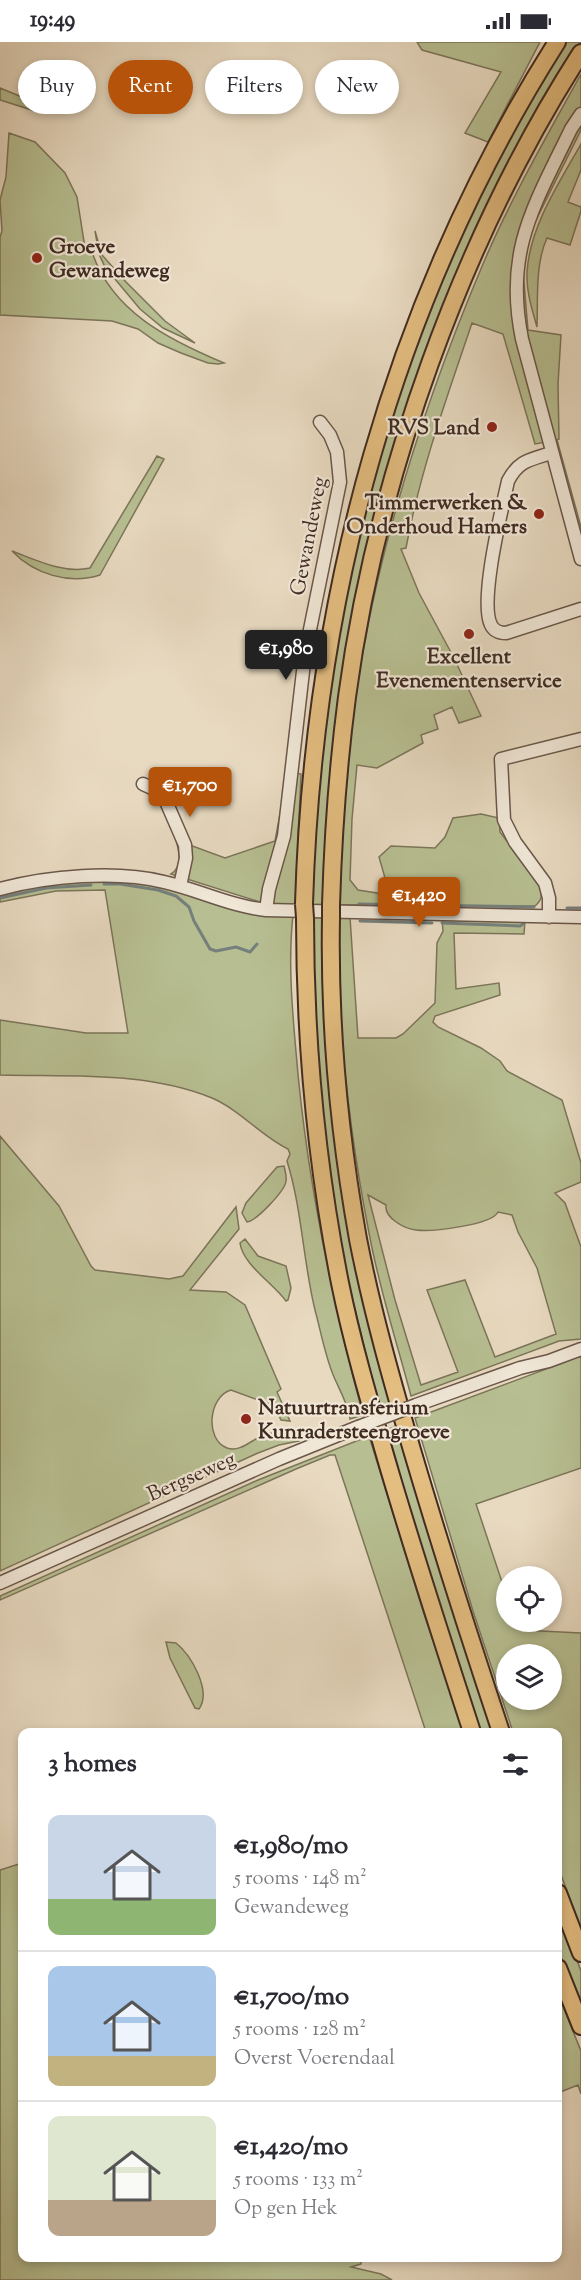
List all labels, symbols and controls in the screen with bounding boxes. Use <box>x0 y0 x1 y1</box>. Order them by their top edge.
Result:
text: 19:49 <box>30 5 75 37</box>
chip: Buy <box>18 60 96 114</box>
chip: Rent <box>108 60 193 114</box>
chip: Filters <box>205 60 303 114</box>
chip: New <box>315 60 399 114</box>
place label: Groeve Gewandeweg <box>49 233 170 287</box>
marker: Groeve Gewandeweg <box>30 251 44 265</box>
place label: RVS Land <box>388 414 480 444</box>
marker: RVS Land <box>485 420 499 434</box>
street label: Gewandeweg <box>284 474 336 598</box>
place label: Timmerwerken & Onderhoud Hamers <box>346 489 528 543</box>
marker: Timmerwerken & Onderhoud Hamers <box>532 507 546 521</box>
marker: Excellent Evenementenservice <box>462 627 476 641</box>
pin: €1,980 <box>237 630 335 681</box>
text: €1,980 <box>259 635 313 664</box>
place label: Excellent Evenementenservice <box>376 643 562 697</box>
pin: €1,700 <box>141 767 239 818</box>
text: €1,700 <box>163 772 217 801</box>
pin: €1,420 <box>370 877 468 928</box>
text: €1,420 <box>392 882 446 911</box>
place label: Natuurtransferium Kunradersteengroeve <box>258 1394 450 1448</box>
marker: Natuurtransferium Kunradersteengroeve <box>239 1412 253 1426</box>
street label: Bergseweg <box>143 1445 241 1511</box>
map controls <box>496 1566 562 1710</box>
button: locate <box>496 1566 562 1632</box>
button: layers <box>496 1644 562 1710</box>
text: 3 homes <box>48 1746 137 1783</box>
icon: filters <box>499 1748 532 1781</box>
text: €1,980/mo <box>234 1828 348 1865</box>
icon: home <box>96 1839 168 1911</box>
text: 5 rooms · 148 m² <box>234 1865 367 1894</box>
text: Gewandeweg <box>234 1894 349 1923</box>
text: €1,700/mo <box>234 1979 349 2016</box>
icon: home <box>96 1990 168 2062</box>
text: 5 rooms · 128 m² <box>234 2016 366 2045</box>
text: Overst Voerendaal <box>234 2045 395 2074</box>
text: €1,420/mo <box>234 2129 348 2166</box>
icon: home <box>96 2140 168 2212</box>
text: 5 rooms · 133 m² <box>234 2166 363 2195</box>
text: Op gen Hek <box>234 2195 337 2224</box>

